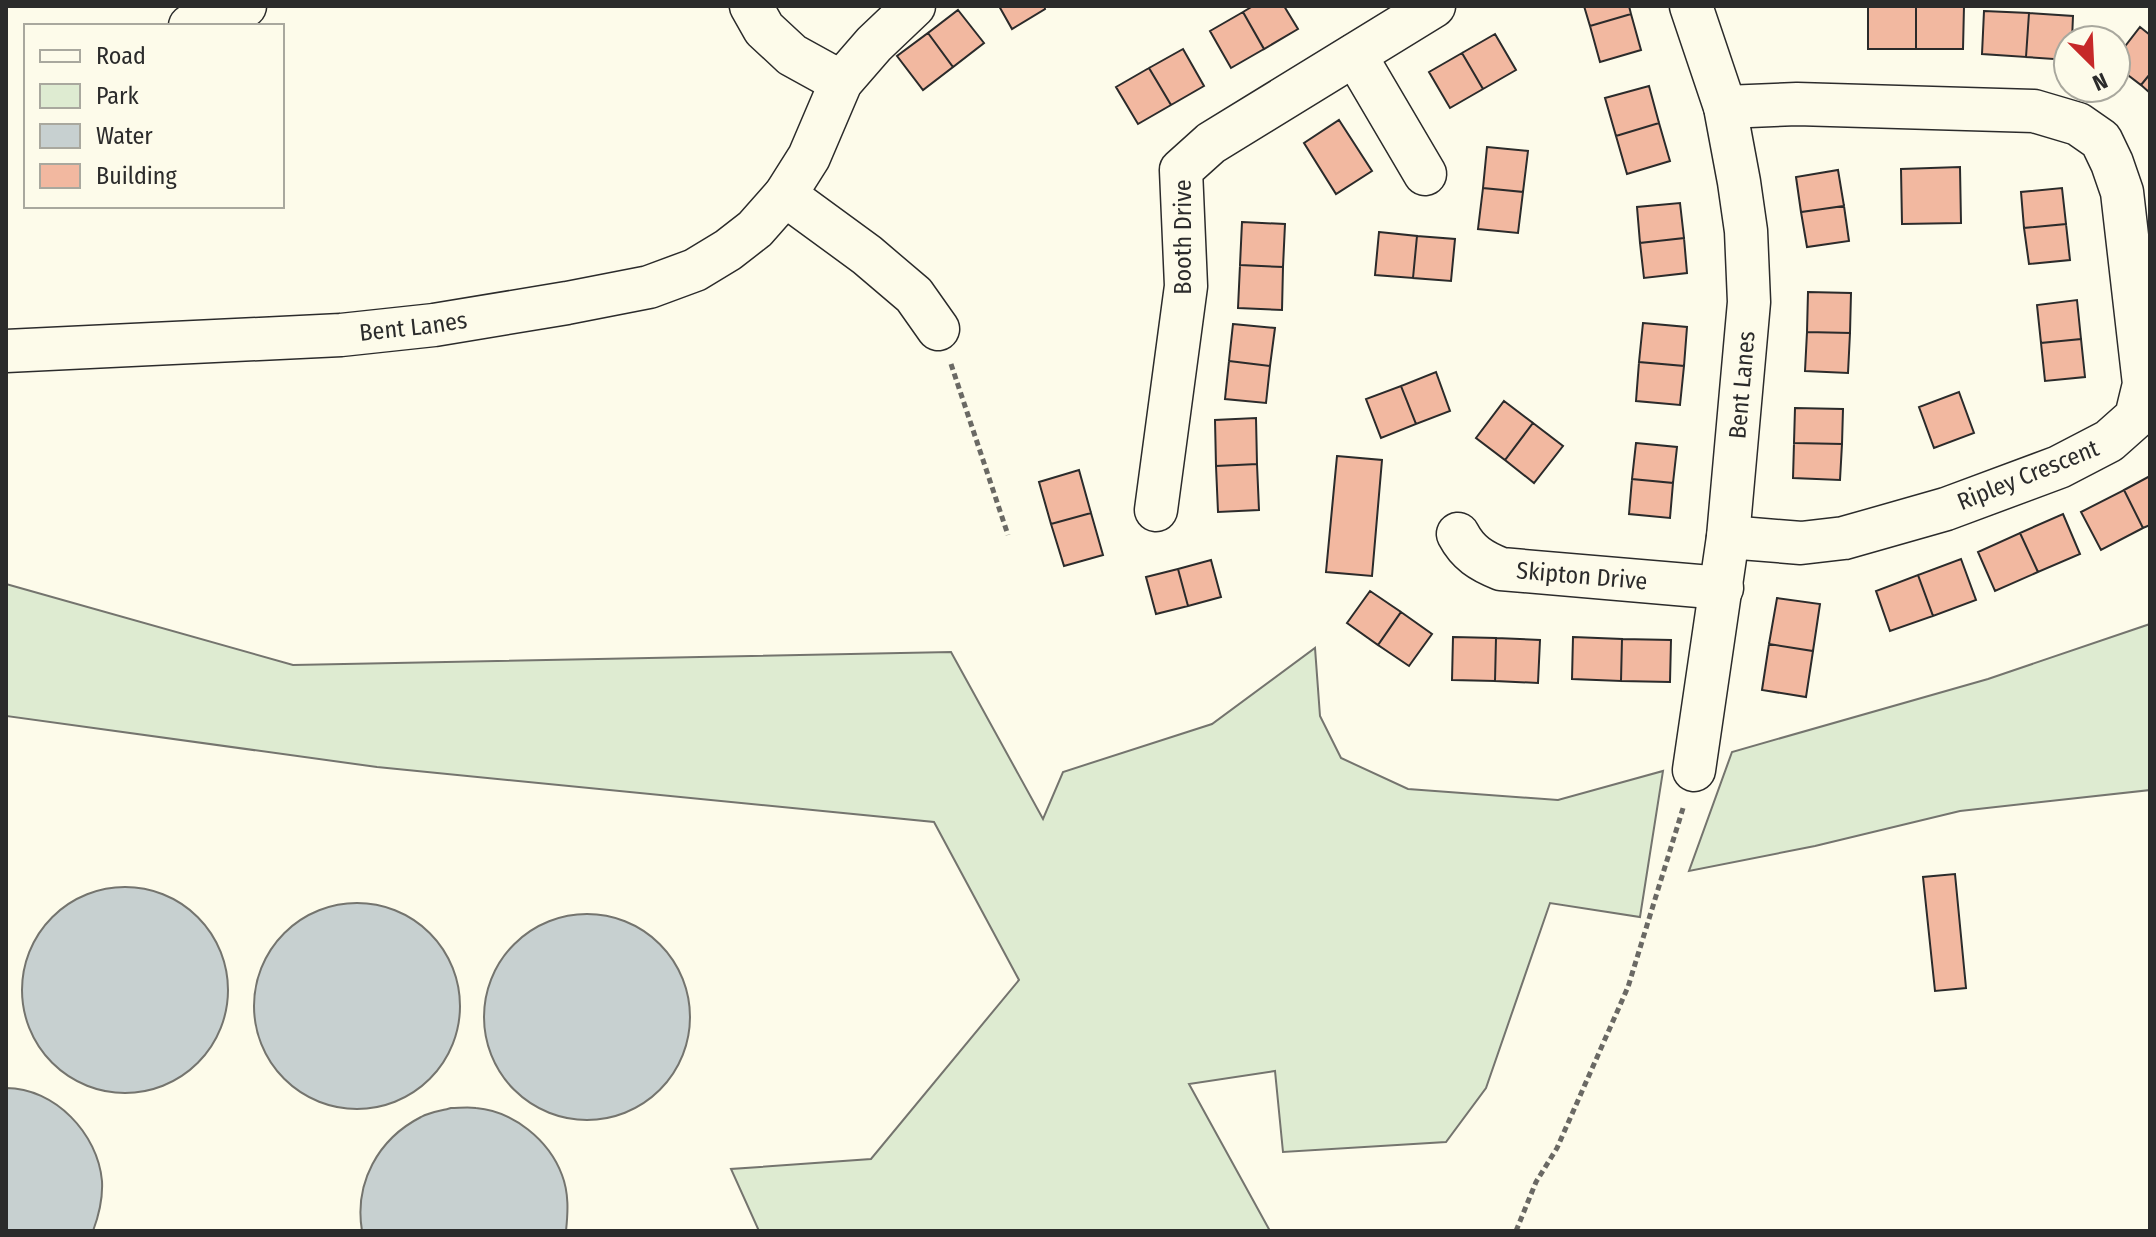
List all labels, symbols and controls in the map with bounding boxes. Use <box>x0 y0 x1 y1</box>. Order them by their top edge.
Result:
legend <box>24 24 284 208</box>
north arrow <box>2052 24 2132 104</box>
text: Road <box>96 42 146 70</box>
text: N <box>2088 67 2111 97</box>
text: Park <box>96 82 139 110</box>
text: Water <box>96 122 153 150</box>
text: Building <box>96 162 178 190</box>
street label: Booth Drive <box>1169 179 1197 295</box>
street label: Bent Lanes <box>358 306 469 347</box>
street label: Bent Lanes <box>1723 330 1761 440</box>
street label: Ripley Crescent <box>1953 434 2103 516</box>
street label: Skipton Drive <box>1515 556 1648 596</box>

